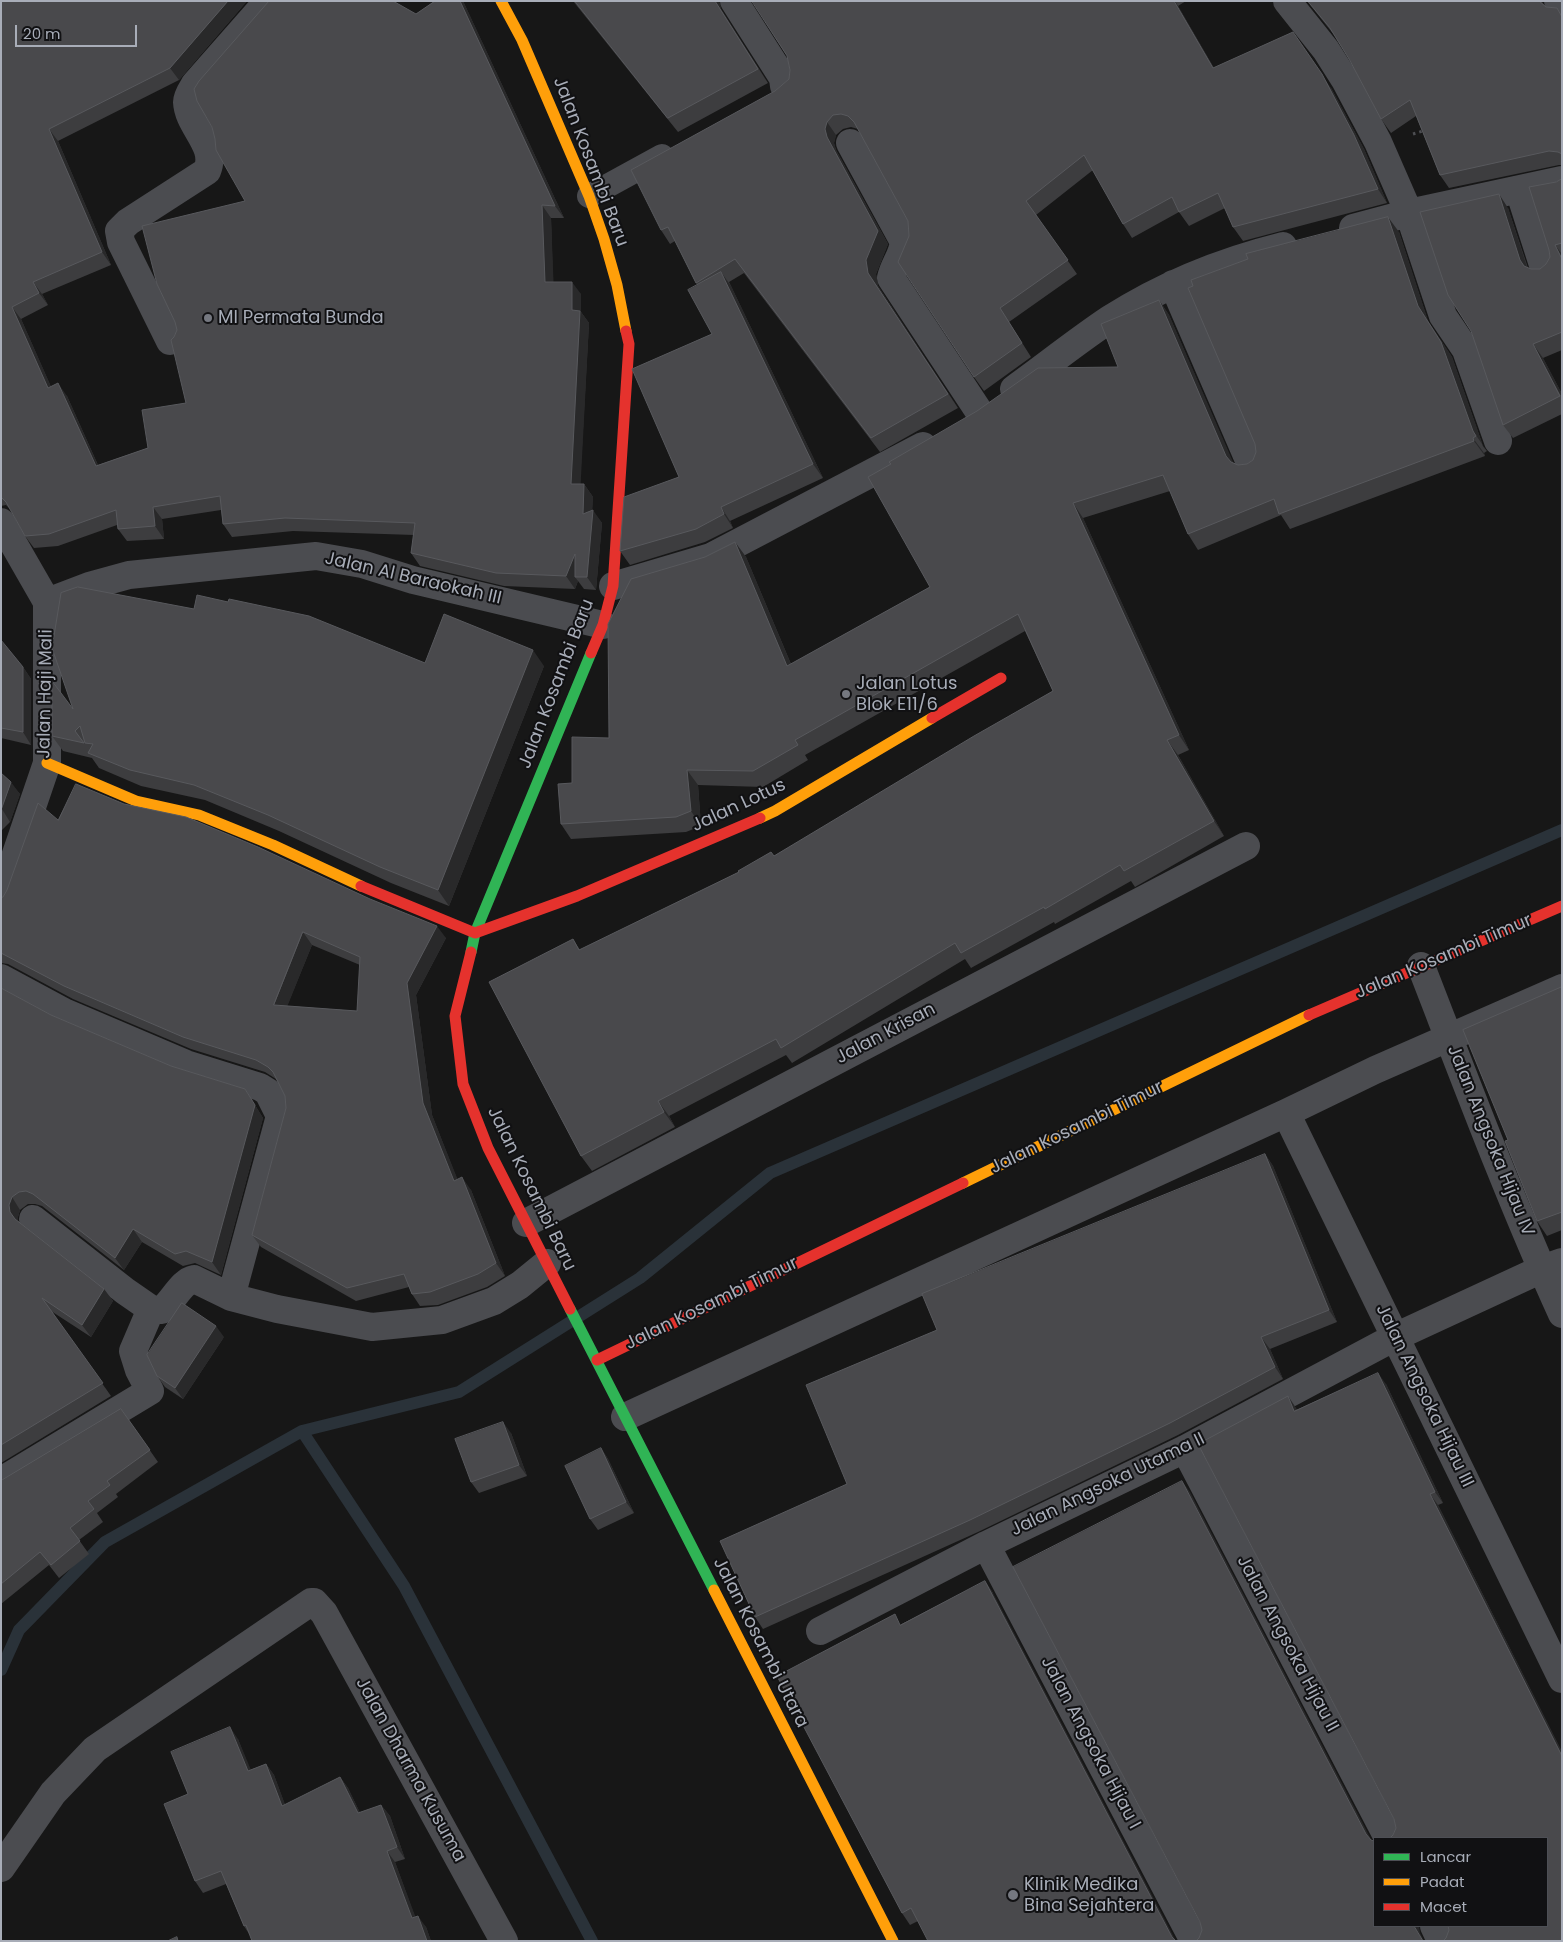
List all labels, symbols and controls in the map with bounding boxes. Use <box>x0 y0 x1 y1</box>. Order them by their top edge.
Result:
scale bar <box>18 15 140 47</box>
text: 20 m <box>23 23 61 44</box>
street label: Jalan Kosambi Baru <box>548 74 632 250</box>
place label: MI Permata Bunda <box>218 307 384 329</box>
marker: MI Permata Bunda <box>202 312 214 324</box>
street label: Jalan Al Baraokah III <box>323 548 503 610</box>
street label: Jalan Kosambi Baru <box>515 596 599 772</box>
street label: Jalan Haji Mali <box>34 629 58 759</box>
place label: Jalan Lotus Blok E11/6 <box>856 673 957 716</box>
marker: Jalan Lotus Blok E11/6 <box>840 688 852 700</box>
street label: Jalan Lotus <box>688 775 790 837</box>
street label: Jalan Kosambi Timur <box>1353 910 1535 1004</box>
street label: Jalan Krisan <box>833 999 939 1069</box>
street label: Jalan Angsoka Hijau IV <box>1442 1042 1538 1240</box>
street label: Jalan Kosambi Timur <box>987 1077 1167 1179</box>
street label: Jalan Kosambi Baru <box>482 1103 580 1275</box>
street label: Jalan Kosambi Timur <box>622 1253 802 1355</box>
street label: Jalan Angsoka Hijau III <box>1370 1301 1478 1491</box>
street label: Jalan Angsoka Utama II <box>1008 1429 1208 1541</box>
street label: Jalan Angsoka Hijau II <box>1231 1552 1343 1736</box>
street label: Jalan Kosambi Utara <box>708 1554 812 1732</box>
street label: Jalan Angsoka Hijau I <box>1035 1653 1145 1833</box>
street label: Jalan Dharma Kusuma <box>350 1674 470 1866</box>
legend <box>1373 1837 1548 1927</box>
text: Lancar <box>1420 1846 1471 1867</box>
text: Padat <box>1420 1871 1465 1892</box>
place label: Klinik Medika Bina Sejahtera <box>1024 1874 1154 1916</box>
marker: Klinik Medika Bina Sejahtera <box>1006 1888 1020 1902</box>
text: Macet <box>1420 1896 1467 1917</box>

